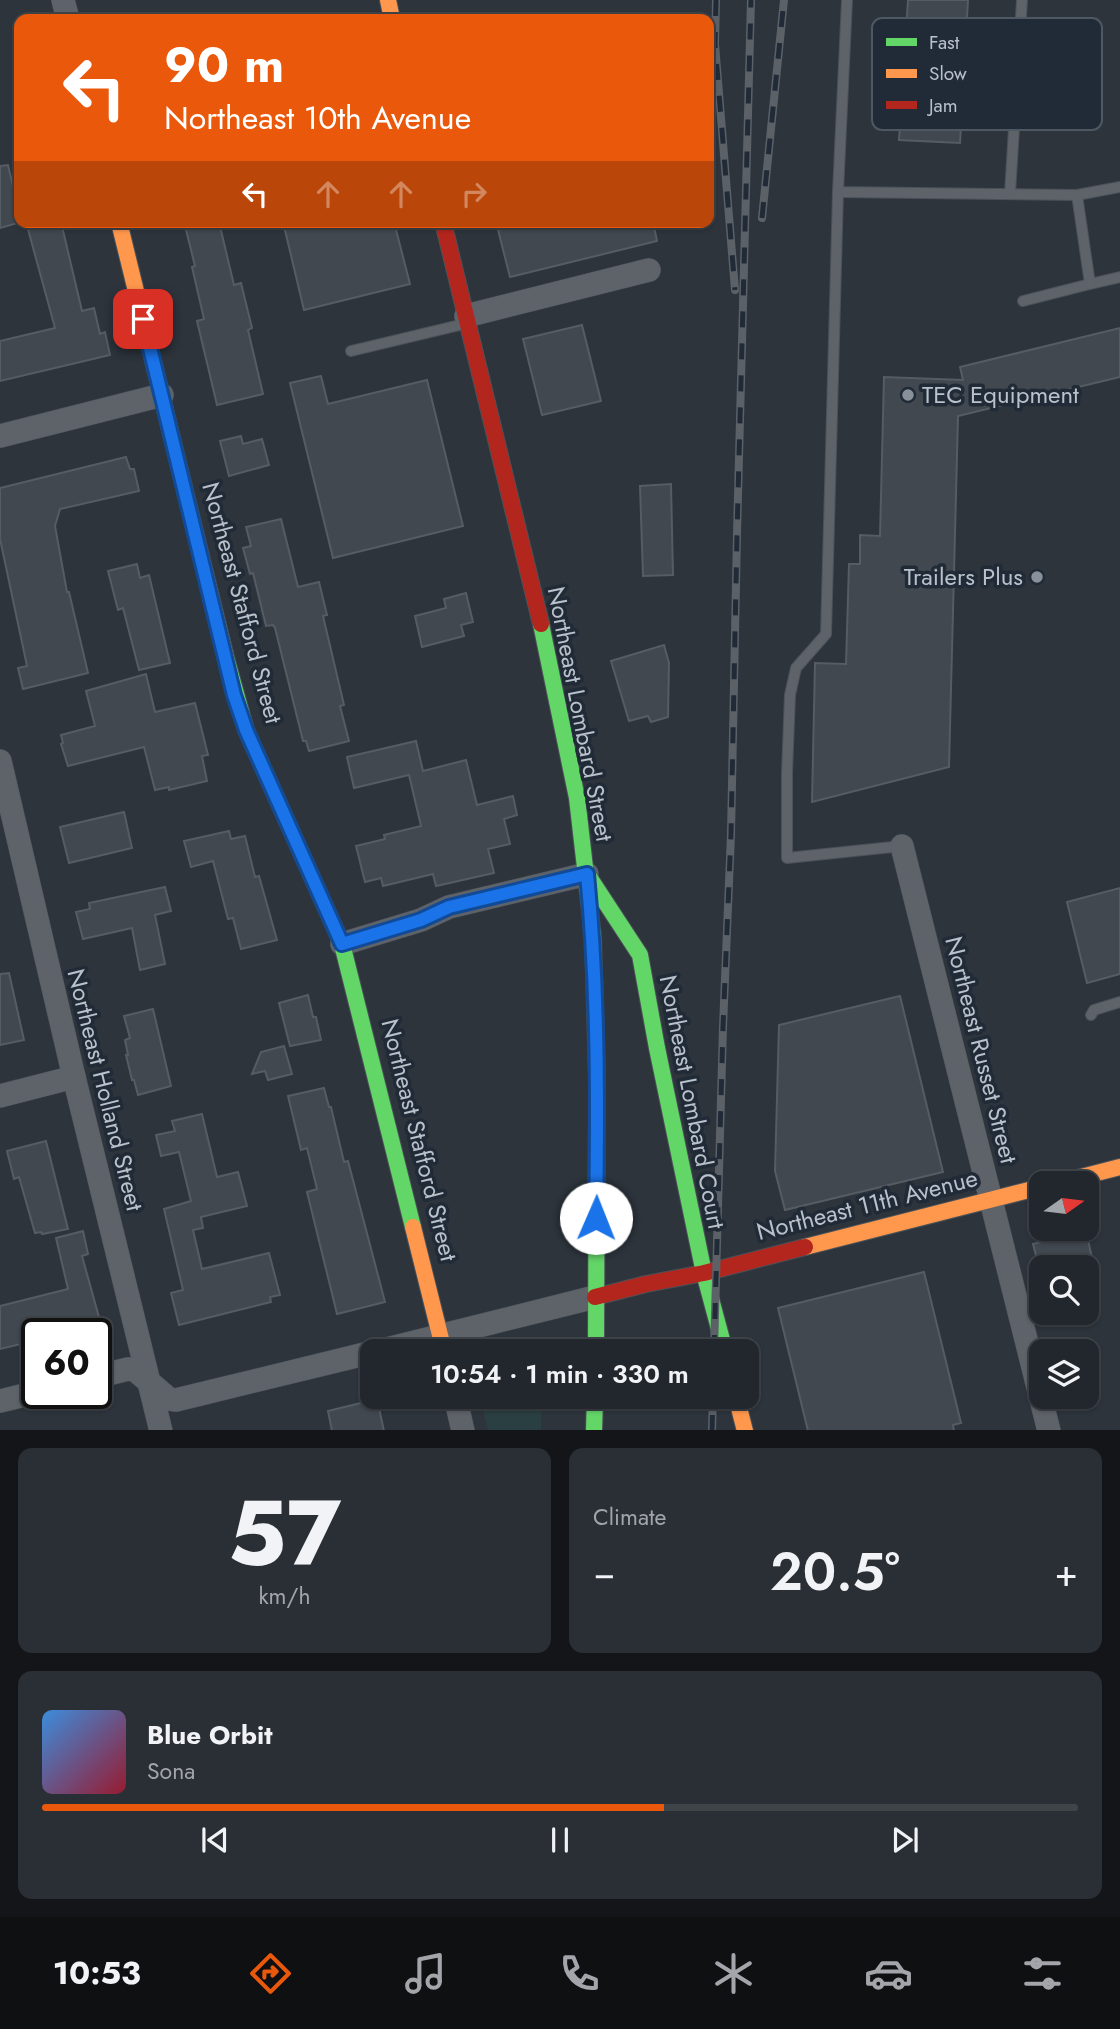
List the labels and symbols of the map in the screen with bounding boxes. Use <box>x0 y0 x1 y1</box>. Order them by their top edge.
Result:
legend <box>872 18 1102 130</box>
text: Fast <box>929 29 960 56</box>
text: Slow <box>929 60 967 87</box>
text: Jam <box>926 92 958 119</box>
pin <box>113 289 173 349</box>
place label: TEC Equipment <box>922 377 1079 412</box>
marker: TEC Equipment <box>900 387 916 403</box>
street label: Northeast Stafford Street <box>193 478 292 728</box>
place label: Trailers Plus <box>904 559 1023 594</box>
marker: Trailers Plus <box>1029 569 1045 585</box>
street label: Northeast Lombard Street <box>539 583 622 845</box>
street label: Northeast Russet Street <box>936 933 1027 1167</box>
street label: Northeast Holland Street <box>58 965 153 1215</box>
street label: Northeast Lombard Court <box>651 972 734 1232</box>
street label: Northeast Stafford Street <box>372 1015 467 1265</box>
street label: Northeast 11th Avenue <box>753 1160 981 1249</box>
north arrow <box>1029 1171 1099 1241</box>
position arrow <box>559 1181 633 1255</box>
speed limit sign: 60 <box>21 1318 112 1409</box>

